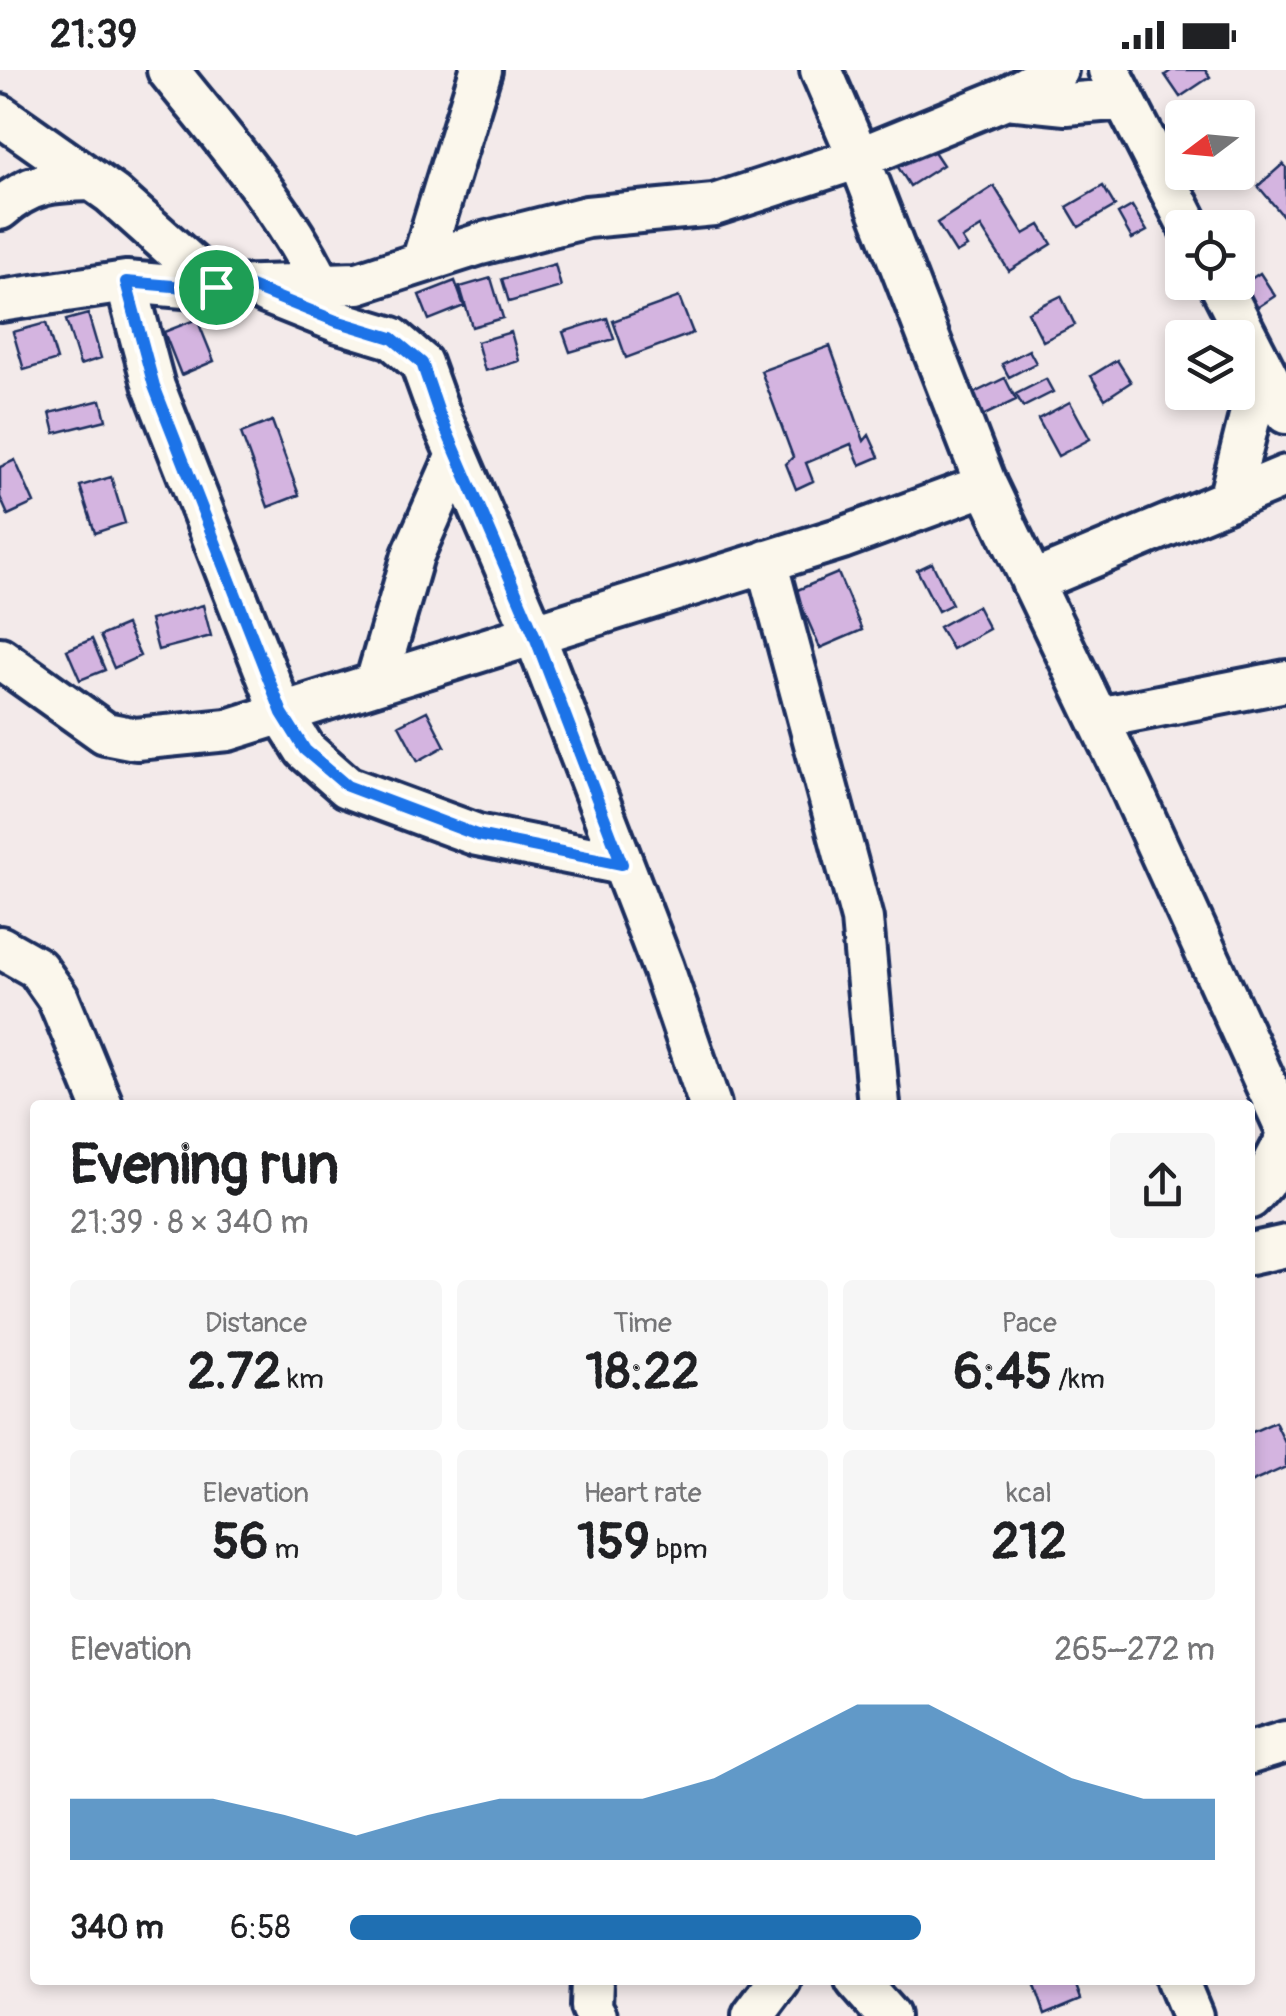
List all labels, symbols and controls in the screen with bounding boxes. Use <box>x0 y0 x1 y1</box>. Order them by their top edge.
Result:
text: 21:39 <box>50 11 137 59</box>
north arrow <box>1165 100 1255 190</box>
map controls <box>1165 100 1255 410</box>
button: locate <box>1165 210 1255 300</box>
pin <box>174 245 259 330</box>
icon: arrive <box>189 260 244 315</box>
button: layers <box>1165 320 1255 410</box>
text: Evening run <box>70 1131 339 1200</box>
button: share <box>1110 1133 1215 1238</box>
text: 21:39 · 8 × 340 m <box>70 1203 309 1243</box>
text: Distance <box>205 1306 307 1341</box>
text: Time <box>613 1306 672 1341</box>
text: Pace <box>1001 1306 1057 1341</box>
text: 2.72 <box>188 1341 281 1404</box>
text: 18:22 <box>585 1341 699 1404</box>
text: 6:45 <box>954 1341 1052 1404</box>
text: km <box>281 1362 324 1397</box>
text: /km <box>1052 1362 1105 1397</box>
text: Elevation <box>202 1476 309 1511</box>
text: Heart rate <box>583 1476 702 1511</box>
text: kcal <box>1006 1476 1052 1511</box>
text: 56 <box>212 1511 268 1574</box>
text: 159 <box>577 1511 650 1574</box>
text: 212 <box>991 1511 1067 1574</box>
text: m <box>268 1532 299 1567</box>
text: bpm <box>650 1532 708 1567</box>
text: Elevation <box>70 1630 192 1670</box>
text: 265–272 m <box>1054 1630 1215 1670</box>
text: 340 m <box>70 1908 164 1948</box>
text: 6:58 <box>230 1908 291 1948</box>

